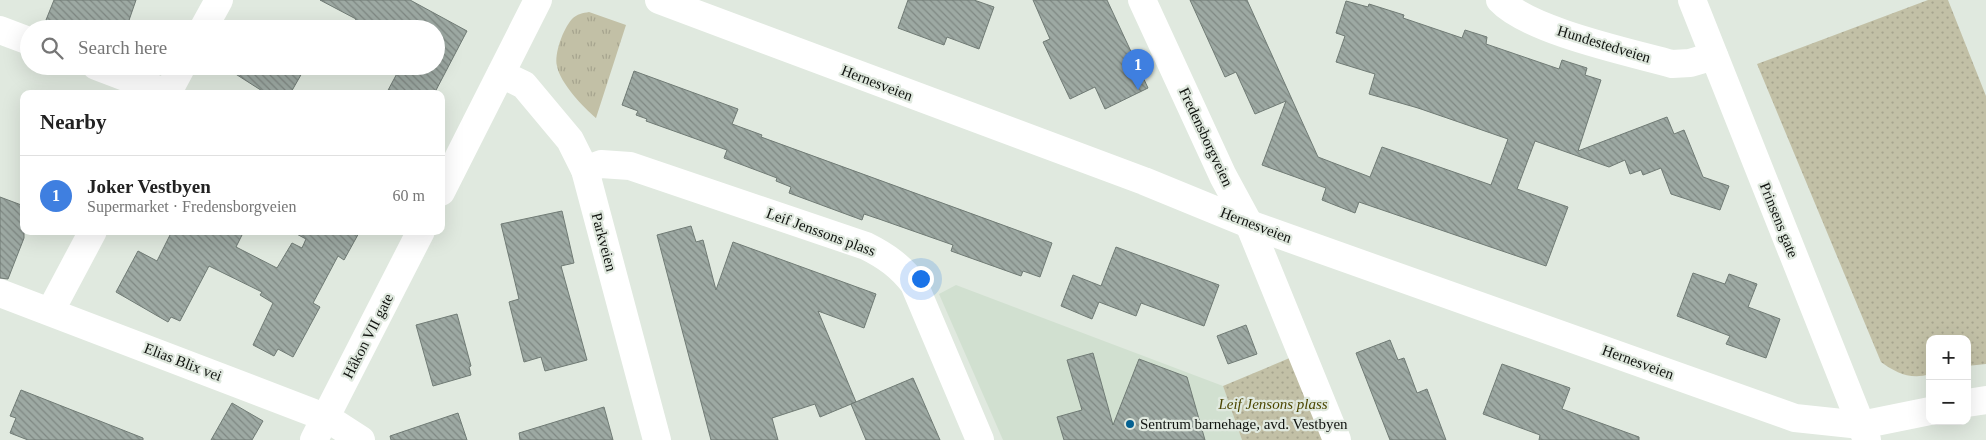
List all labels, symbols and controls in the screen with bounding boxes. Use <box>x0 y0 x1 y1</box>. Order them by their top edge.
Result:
search box <box>20 20 445 75</box>
street label: Hundestedveien <box>1555 22 1653 66</box>
icon: search <box>38 34 66 62</box>
text: Search here <box>78 37 167 58</box>
pin: 1 <box>1122 49 1154 90</box>
street label: Hernesveien <box>839 62 915 104</box>
street label: Fredensborgveien <box>1176 85 1236 189</box>
text: Nearby <box>40 110 107 134</box>
text: Joker Vestbyen <box>87 176 211 197</box>
street label: Prinsens gate <box>1757 180 1801 260</box>
text: 1 <box>52 187 60 204</box>
text: 60 m <box>393 187 425 204</box>
text: Supermarket · Fredensborgveien <box>87 198 296 215</box>
street label: Hernesveien <box>1218 204 1294 246</box>
street label: Leif Jenssons plass <box>764 205 878 259</box>
street label: Parkveien <box>589 211 620 274</box>
your location <box>908 266 934 292</box>
street label: Håkon VII gate <box>340 291 396 381</box>
map controls <box>1926 335 1971 425</box>
button: + <box>1926 335 1971 380</box>
street label: Elias Blix vei <box>142 340 224 384</box>
street label: Hernesveien <box>1600 342 1676 383</box>
button: − <box>1926 380 1971 425</box>
park label: Leif Jensons plass <box>1217 396 1328 412</box>
place label: Sentrum barnehage, avd. Vestbyen <box>1140 416 1348 432</box>
marker: Sentrum barnehage, avd. Vestbyen <box>1124 418 1136 430</box>

